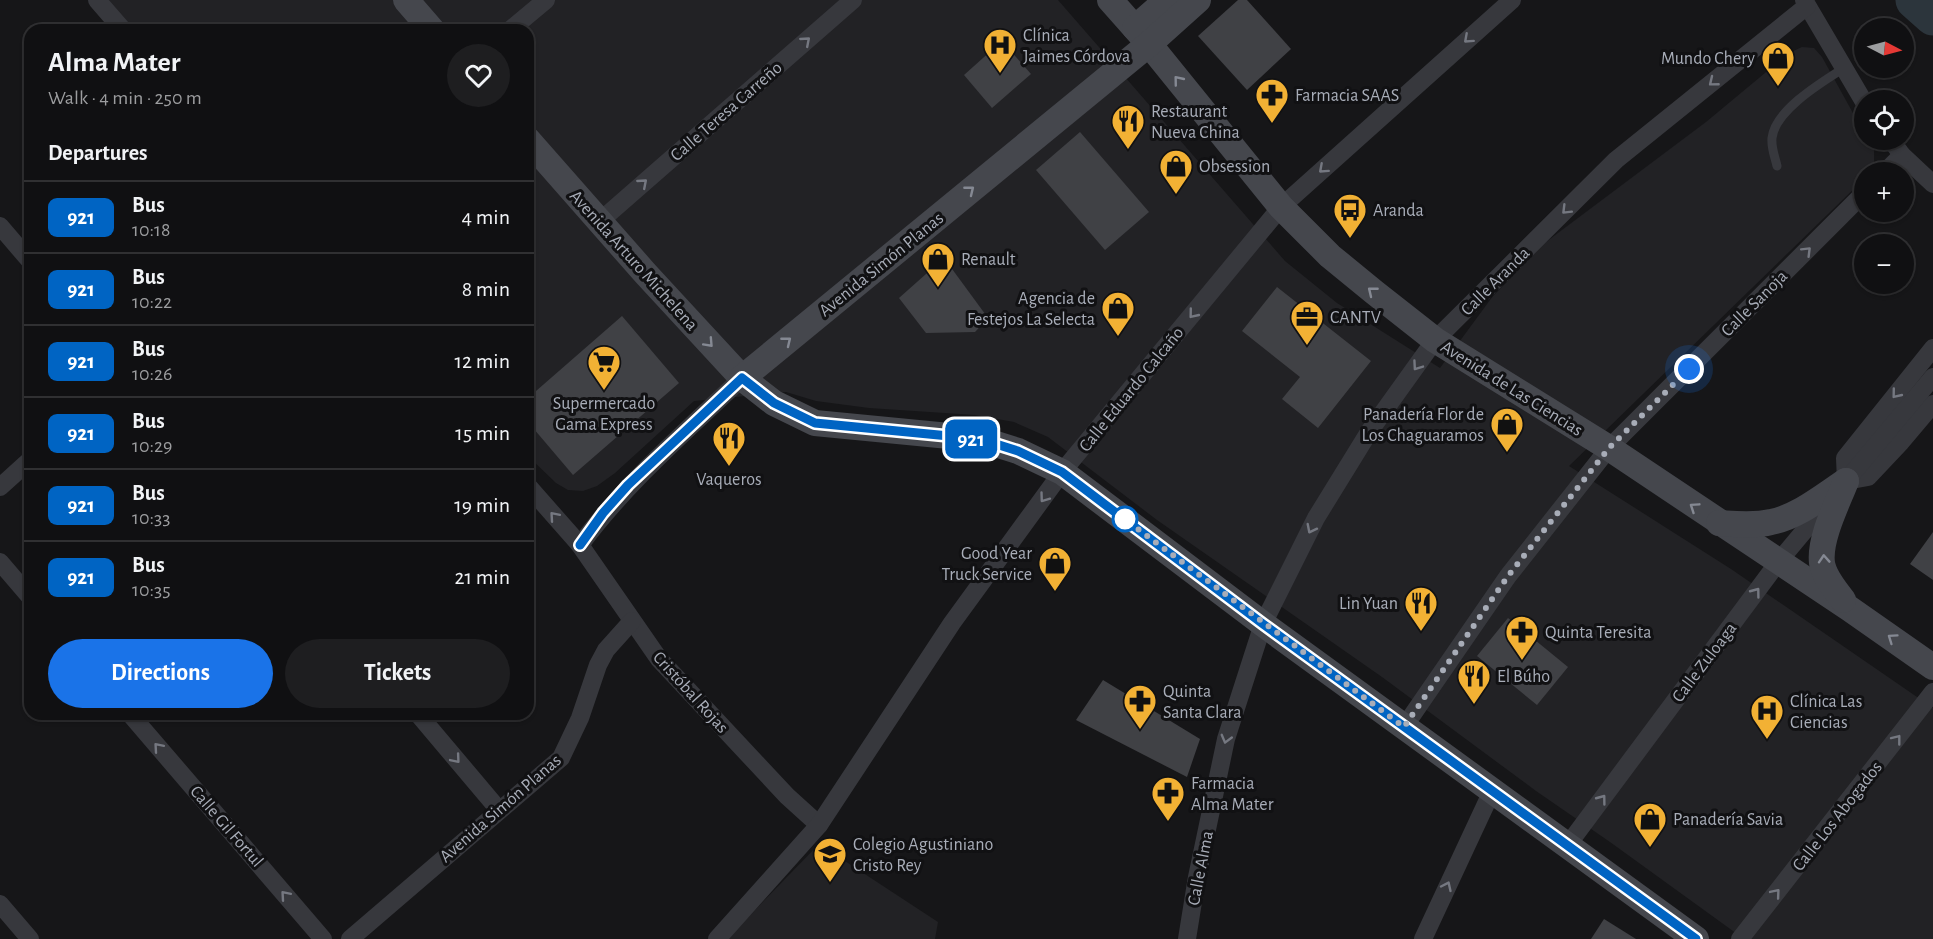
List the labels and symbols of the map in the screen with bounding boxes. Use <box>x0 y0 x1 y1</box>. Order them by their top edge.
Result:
north arrow <box>1854 18 1914 78</box>
hospital icon: Clínica Jaimes Córdova <box>982 27 1018 74</box>
place label: Clínica Jaimes Córdova <box>1023 27 1130 66</box>
one-way arrow <box>1464 32 1475 43</box>
one-way arrow <box>799 37 810 48</box>
shop icon: Mundo Chery <box>1760 40 1796 87</box>
place label: Mundo Chery <box>1661 50 1755 68</box>
street label: Calle Teresa Carreño <box>667 58 786 165</box>
one-way arrow <box>1174 75 1185 86</box>
one-way arrow <box>1708 75 1719 86</box>
pharmacy icon: Farmacia SAAS <box>1254 77 1290 124</box>
place label: Farmacia SAAS <box>1295 87 1399 105</box>
restaurant icon: Restaurant Nueva China <box>1110 103 1146 150</box>
place label: Restaurant Nueva China <box>1151 103 1240 142</box>
shop icon: Obsession <box>1158 148 1194 195</box>
place label: Obsession <box>1199 158 1270 176</box>
one-way arrow <box>1319 162 1330 173</box>
one-way arrow <box>636 179 647 190</box>
street label: Avenida Arturo Michelena <box>566 187 701 334</box>
one-way arrow <box>963 187 974 198</box>
bus stop icon: Aranda <box>1332 192 1368 239</box>
place label: Aranda <box>1373 202 1424 220</box>
one-way arrow <box>1562 203 1572 214</box>
street label: Avenida Simón Planas <box>816 209 947 320</box>
shop icon: Renault <box>920 241 956 288</box>
street label: Calle Aranda <box>1458 244 1533 319</box>
one-way arrow <box>1799 247 1810 258</box>
place label: Renault <box>961 251 1016 269</box>
street label: Calle Sanoja <box>1718 267 1791 340</box>
one-way arrow <box>1368 287 1379 298</box>
place label: Agencia de Festejos La Selecta <box>967 290 1095 329</box>
shop icon: Agencia de Festejos La Selecta <box>1100 290 1136 337</box>
office icon: CANTV <box>1289 299 1325 346</box>
one-way arrow <box>1189 307 1200 318</box>
place label: CANTV <box>1330 309 1382 327</box>
street label: Calle Eduardo Calcaño <box>1076 324 1188 455</box>
one-way arrow <box>702 336 713 346</box>
one-way arrow <box>780 337 791 348</box>
street label: Avenida de Las Ciencias <box>1437 338 1586 440</box>
supermarket icon: Supermercado Gama Express <box>586 344 622 391</box>
your location <box>1674 354 1704 384</box>
one-way arrow <box>1413 359 1424 370</box>
one-way arrow <box>1893 387 1904 398</box>
place label: Supermercado Gama Express <box>553 395 655 434</box>
place label: Panadería Flor de Los Chaguaramos <box>1362 406 1484 445</box>
shop icon: Panadería Flor de Los Chaguaramos <box>1489 406 1525 453</box>
restaurant icon: Vaqueros <box>711 420 747 467</box>
line badge: 921 <box>936 420 1006 458</box>
place label: Vaqueros <box>696 471 762 489</box>
one-way arrow <box>1040 491 1051 502</box>
one-way arrow <box>1690 503 1701 514</box>
unlabelled marker <box>1112 506 1138 532</box>
one-way arrow <box>550 512 561 523</box>
one-way arrow <box>1306 523 1318 534</box>
place label: Good Year Truck Service <box>942 545 1032 584</box>
shop icon: Good Year Truck Service <box>1037 545 1073 592</box>
one-way arrow <box>1818 554 1831 564</box>
restaurant icon: Lin Yuan <box>1403 585 1439 632</box>
one-way arrow <box>1749 587 1760 598</box>
place label: Lin Yuan <box>1339 595 1398 613</box>
pharmacy icon: Quinta Teresita <box>1504 614 1540 661</box>
street label: Calle Zuloaga <box>1669 619 1740 706</box>
place label: Quinta Teresita <box>1545 624 1651 642</box>
one-way arrow <box>1887 634 1898 645</box>
street label: Cristóbal Rojas <box>649 648 731 737</box>
restaurant icon: El Búho <box>1456 658 1492 705</box>
place label: El Búho <box>1497 668 1550 686</box>
pharmacy icon: Quinta Santa Clara <box>1122 683 1158 730</box>
place label: Quinta Santa Clara <box>1163 683 1241 722</box>
hospital icon: Clínica Las Ciencias <box>1749 693 1785 740</box>
place label: Clínica Las Ciencias <box>1790 693 1862 732</box>
one-way arrow <box>1221 734 1234 744</box>
one-way arrow <box>1889 735 1900 746</box>
one-way arrow <box>154 743 165 754</box>
street label: Avenida Simón Planas <box>437 751 565 866</box>
one-way arrow <box>449 752 460 762</box>
street label: Calle Los Abogados <box>1790 758 1886 875</box>
pharmacy icon: Farmacia Alma Mater <box>1150 775 1186 822</box>
place label: Farmacia Alma Mater <box>1191 775 1274 814</box>
street label: Calle Gil Fortul <box>186 782 266 871</box>
one-way arrow <box>1595 794 1606 805</box>
shop icon: Panadería Savia <box>1632 801 1668 848</box>
place label: Panadería Savia <box>1673 811 1783 829</box>
street label: Calle Alma <box>1185 829 1217 907</box>
school or university icon: Colegio Agustiniano Cristo Rey <box>812 836 848 883</box>
place label: Colegio Agustiniano Cristo Rey <box>853 836 994 875</box>
one-way arrow <box>1440 881 1452 892</box>
one-way arrow <box>1768 888 1779 899</box>
one-way arrow <box>281 891 292 902</box>

